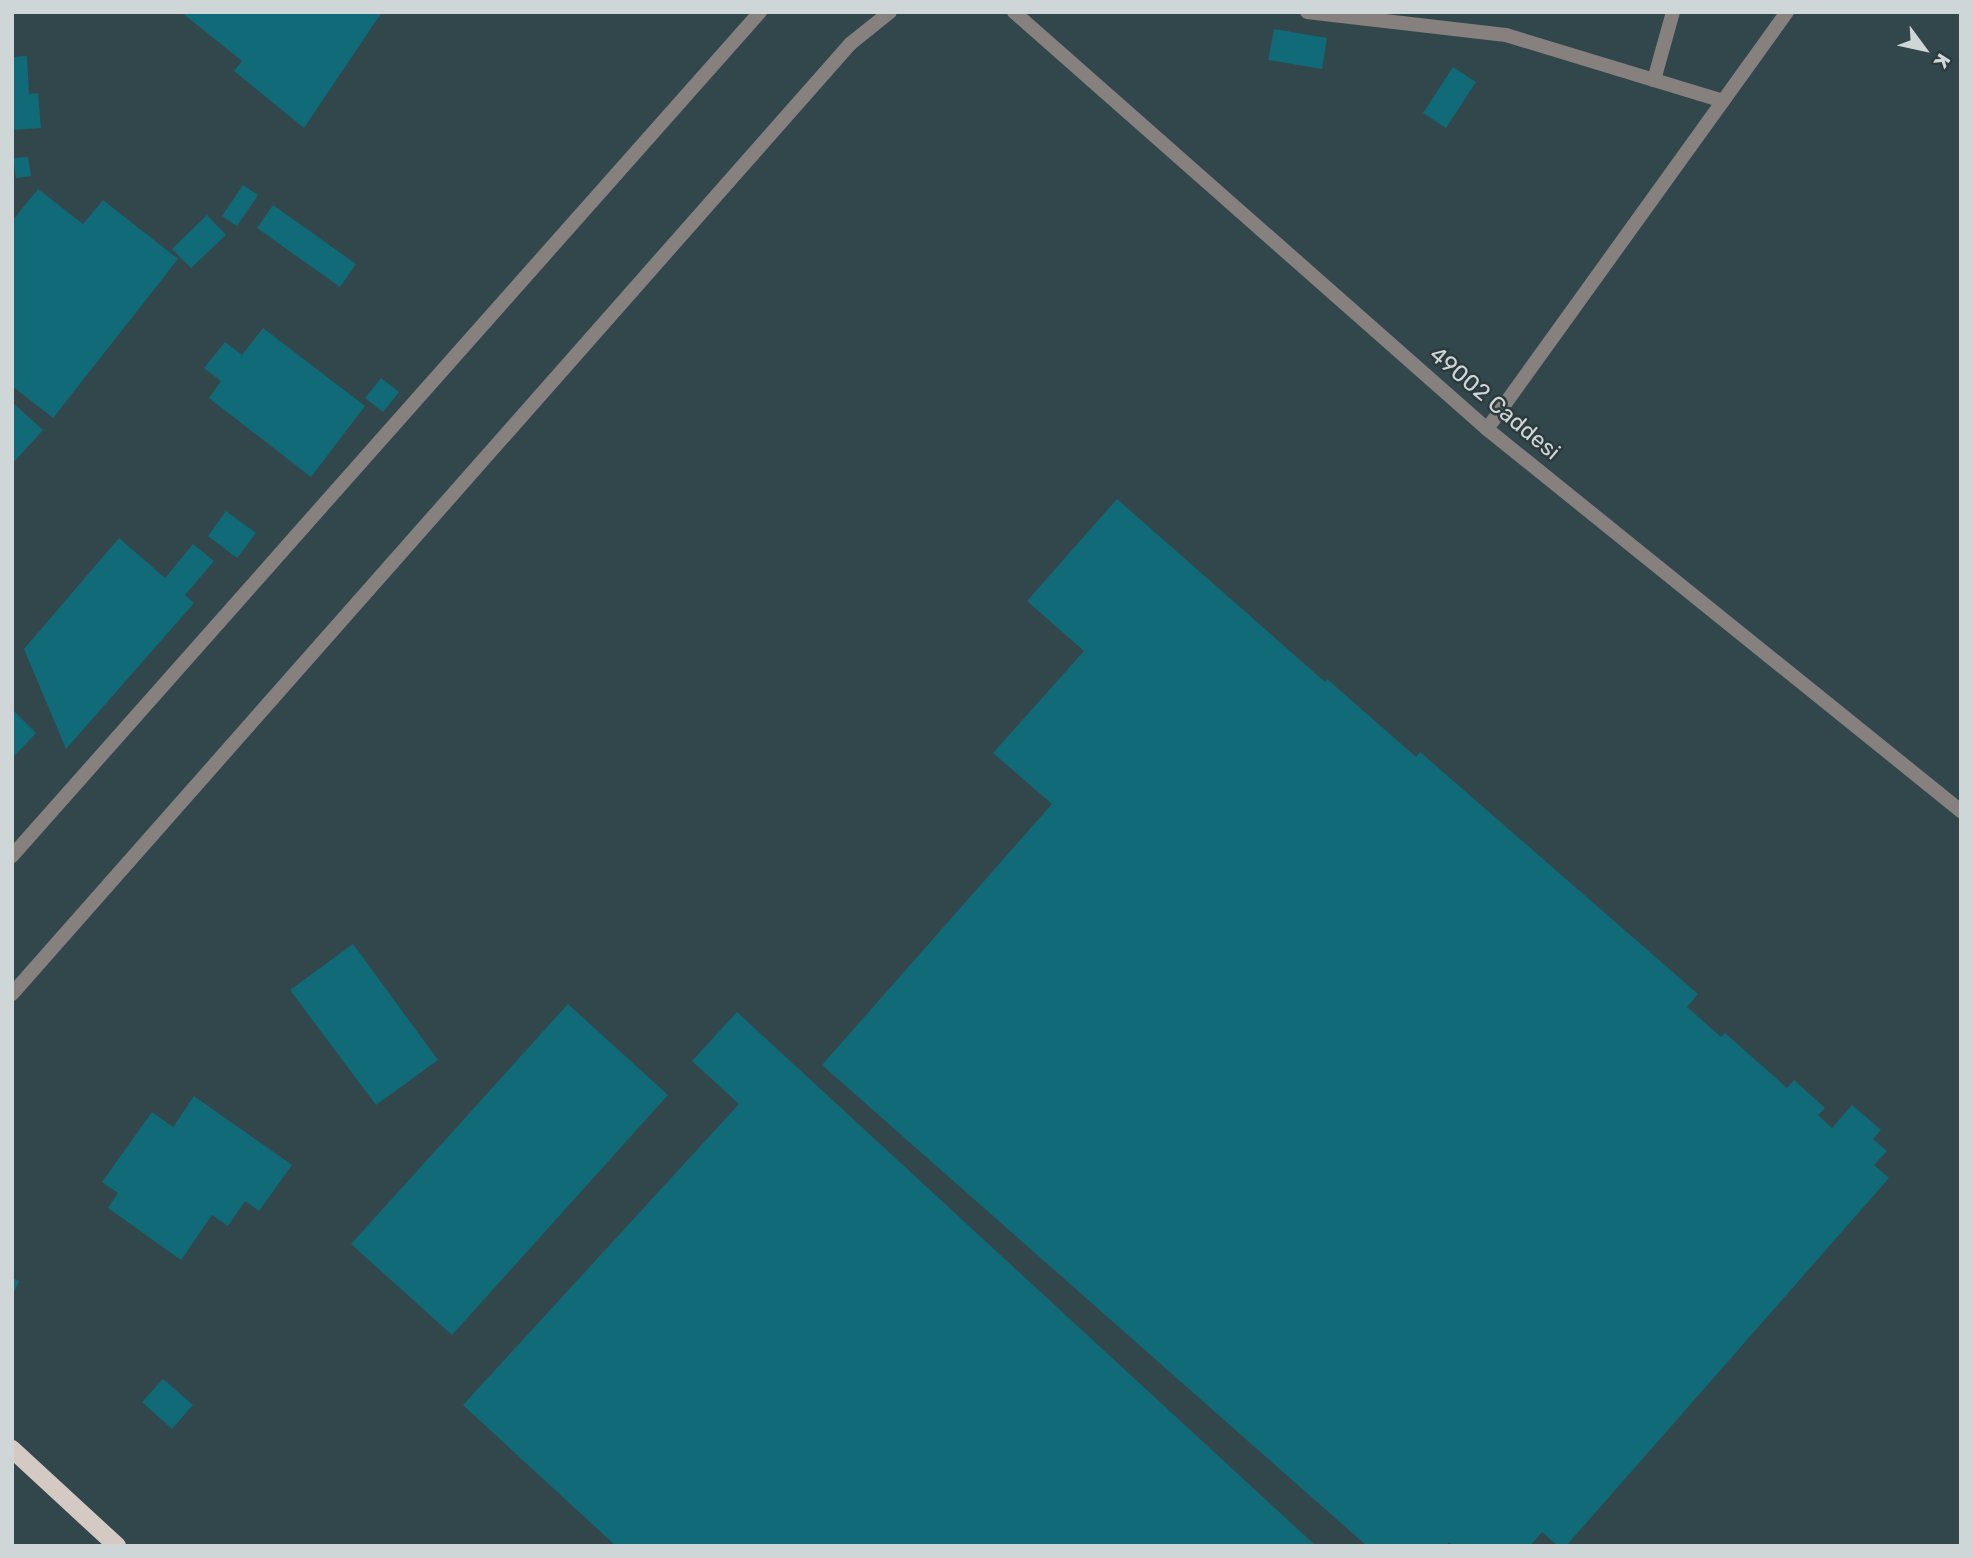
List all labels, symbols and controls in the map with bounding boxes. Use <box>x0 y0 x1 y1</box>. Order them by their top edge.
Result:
north arrow <box>1889 14 1959 84</box>
text: K <box>1929 49 1955 72</box>
street label: 49002 Caddesi <box>1424 340 1566 466</box>

